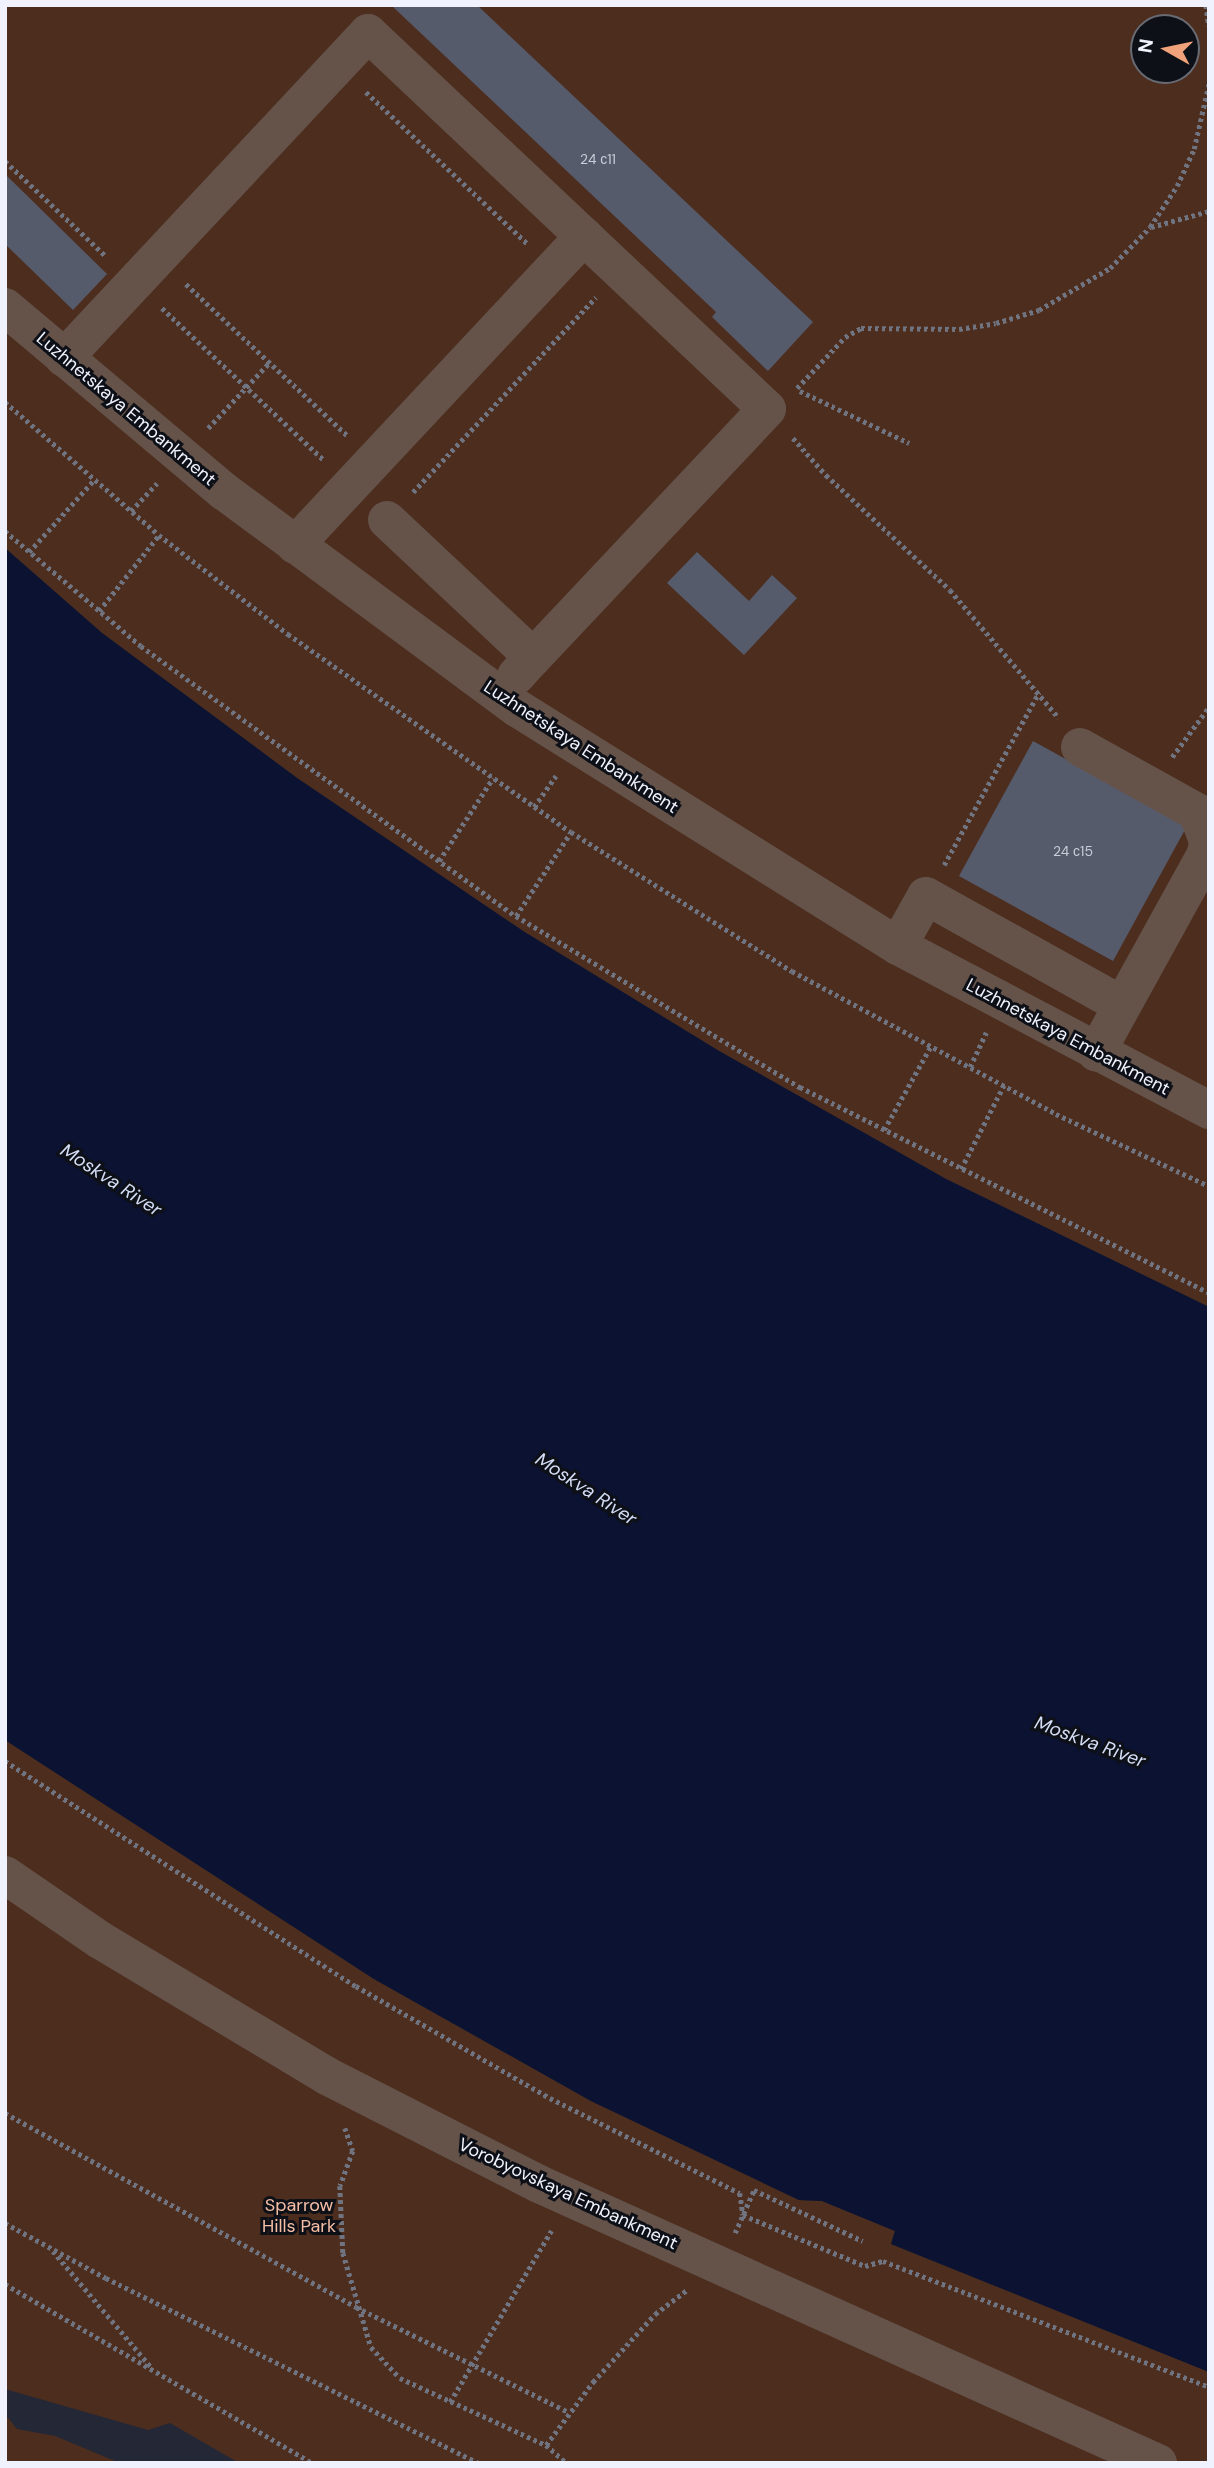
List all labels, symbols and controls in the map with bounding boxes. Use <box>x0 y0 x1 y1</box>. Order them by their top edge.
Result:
north arrow <box>1130 14 1200 84</box>
text: N <box>1132 37 1159 55</box>
house number: 24 с11 <box>580 151 616 167</box>
street label: Luzhnetskaya Embankment <box>32 328 220 490</box>
street label: Luzhnetskaya Embankment <box>480 676 682 818</box>
house number: 24 с15 <box>1053 843 1093 859</box>
street label: Luzhnetskaya Embankment <box>962 974 1174 1100</box>
water label: Moskva River <box>56 1139 166 1221</box>
water label: Moskva River <box>531 1448 641 1530</box>
water label: Moskva River <box>1031 1711 1149 1773</box>
street label: Vorobyovskaya Embankment <box>455 2134 681 2254</box>
park label: Sparrow Hills Park <box>262 2195 336 2238</box>

